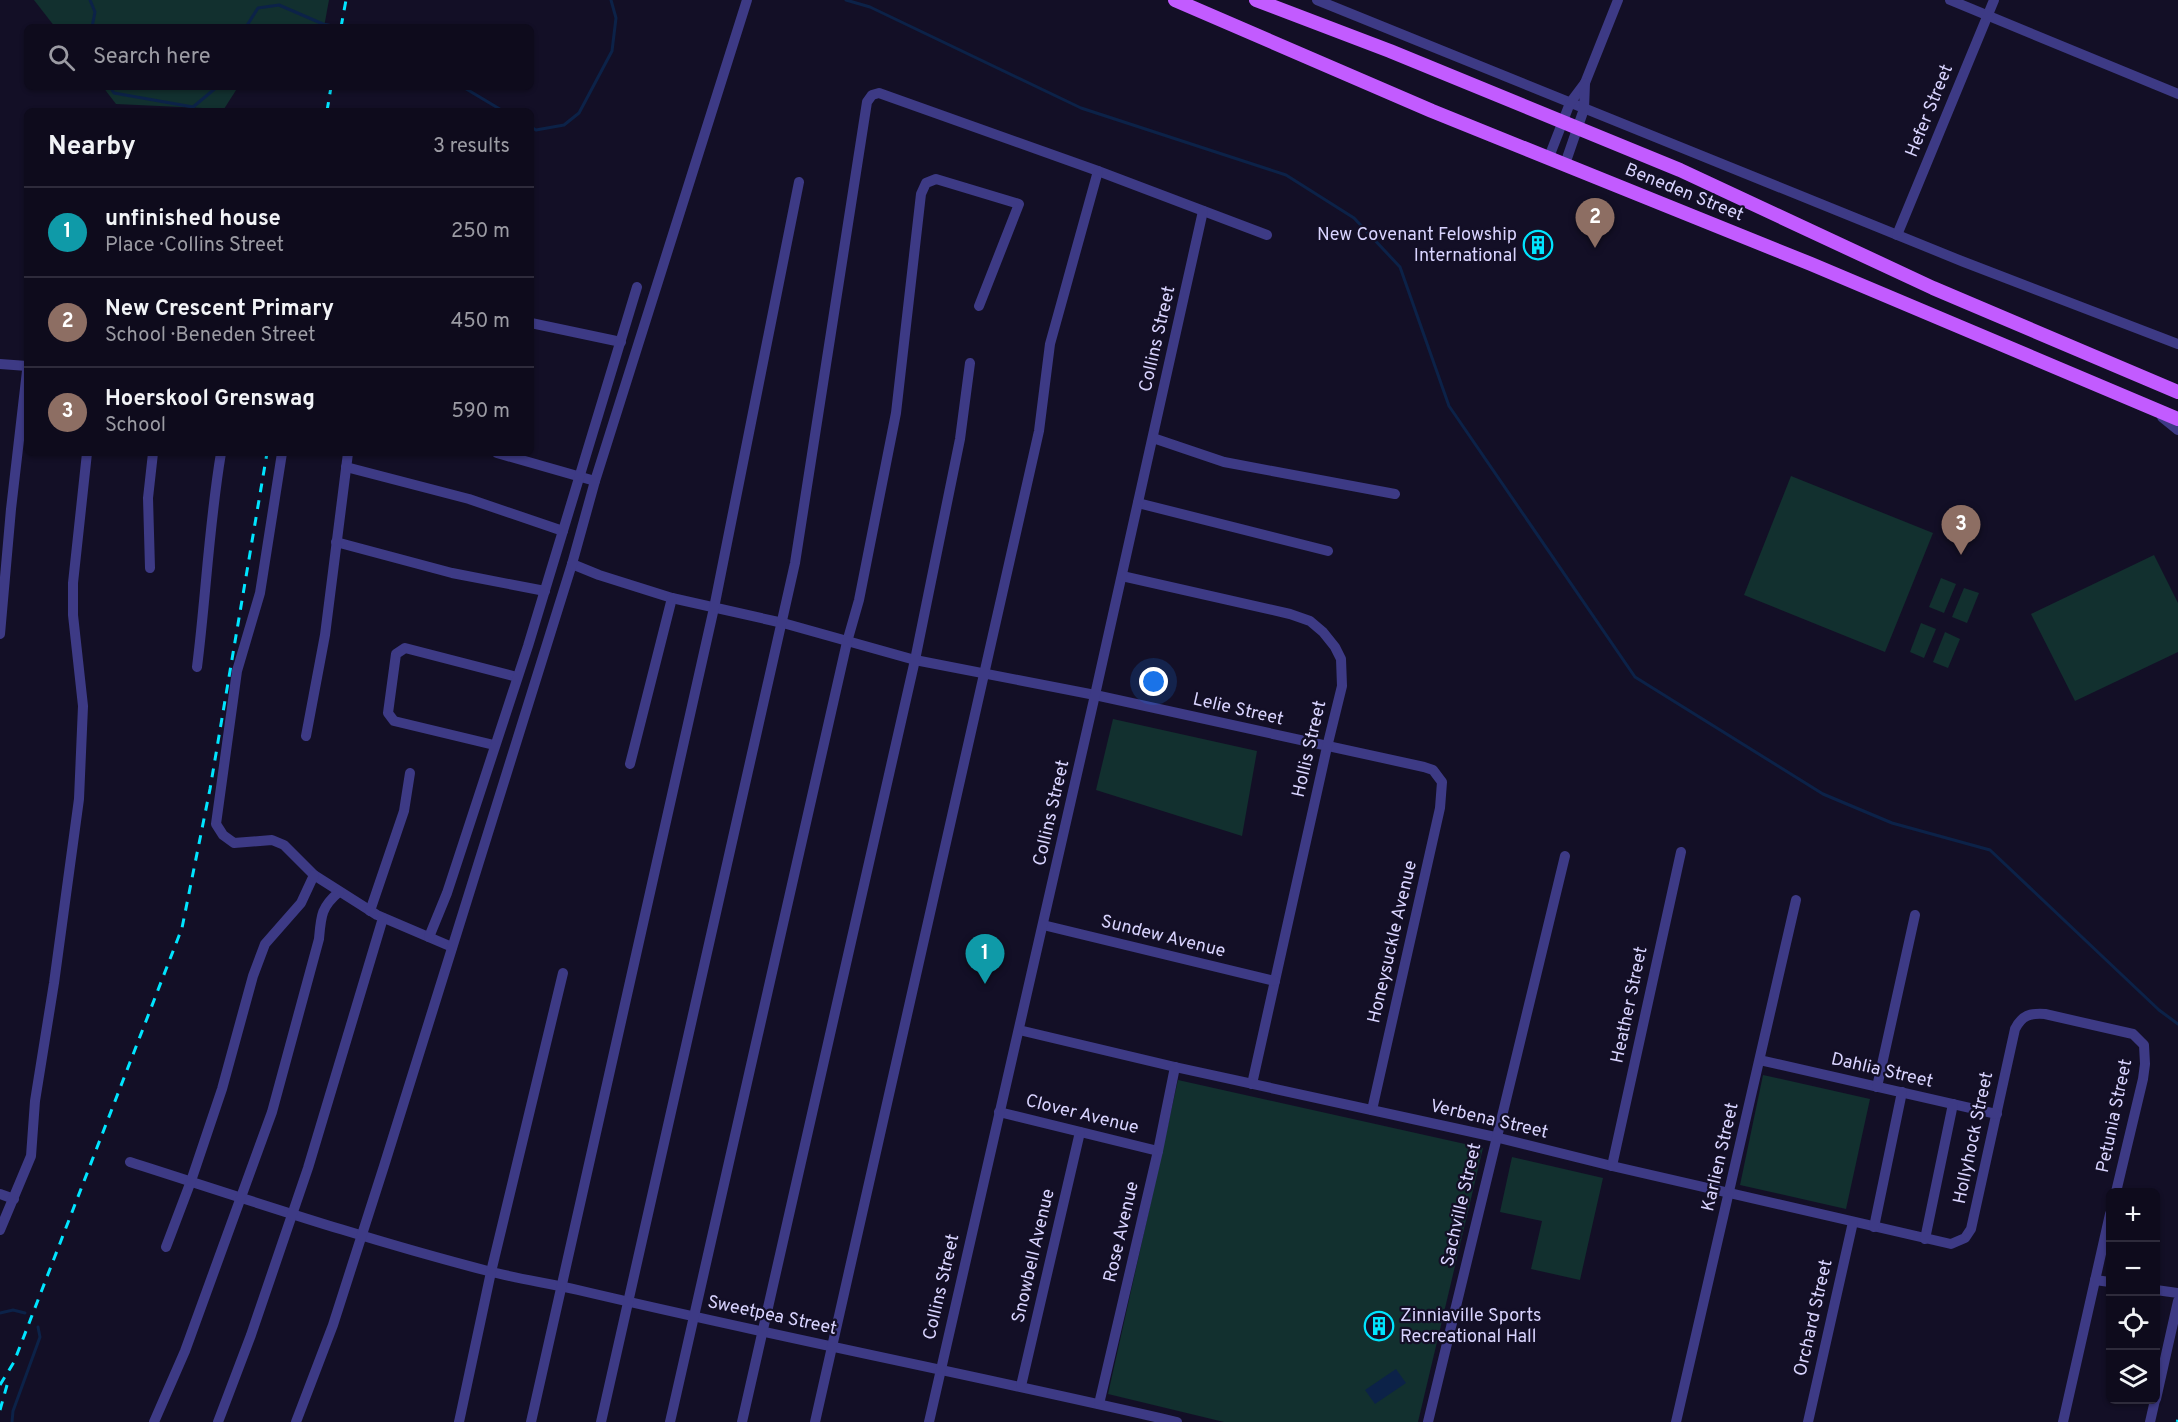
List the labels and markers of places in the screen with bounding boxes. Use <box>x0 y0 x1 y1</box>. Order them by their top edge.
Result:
pin: 2 <box>1576 198 1614 248</box>
place label: New Covenant Felowship International <box>1317 224 1517 268</box>
building icon: New Covenant Felowship International <box>1522 229 1554 261</box>
pin: 3 <box>1942 506 1980 555</box>
pin: 1 <box>966 934 1004 984</box>
place label: Zinniaville Sports Recreational Hall <box>1400 1305 1541 1349</box>
building icon: Zinniaville Sports Recreational Hall <box>1363 1310 1395 1342</box>

